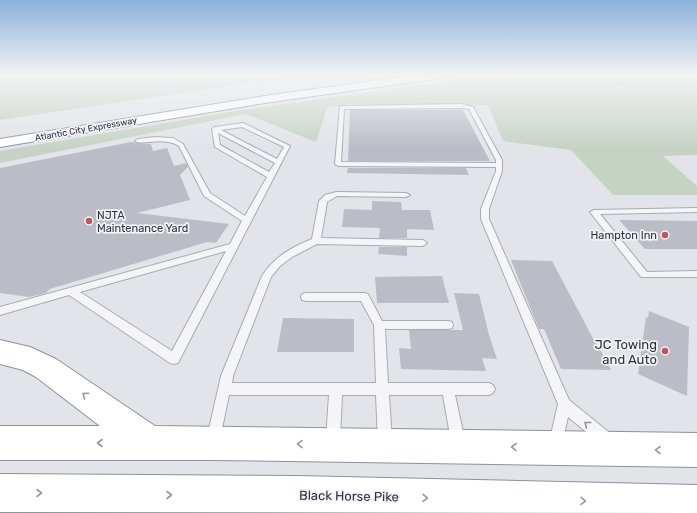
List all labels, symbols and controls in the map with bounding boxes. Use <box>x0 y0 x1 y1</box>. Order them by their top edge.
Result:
street label: Atlantic City Expressway <box>34 115 138 143</box>
place label: NJTA Maintenance Yard <box>97 209 188 235</box>
marker: NJTA Maintenance Yard <box>84 216 94 226</box>
place label: Hampton Inn <box>590 229 657 242</box>
marker: Hampton Inn <box>660 230 670 240</box>
place label: JC Towing and Auto <box>594 337 657 367</box>
marker: JC Towing and Auto <box>660 346 670 356</box>
one-way arrow <box>82 393 89 400</box>
one-way arrow <box>585 422 592 429</box>
one-way arrow <box>97 439 103 447</box>
one-way arrow <box>297 440 303 448</box>
one-way arrow <box>511 443 517 451</box>
one-way arrow <box>655 445 661 454</box>
street label: Black Horse Pike <box>299 488 399 504</box>
one-way arrow <box>36 489 42 497</box>
one-way arrow <box>166 491 172 499</box>
one-way arrow <box>422 494 428 502</box>
one-way arrow <box>580 497 586 505</box>

